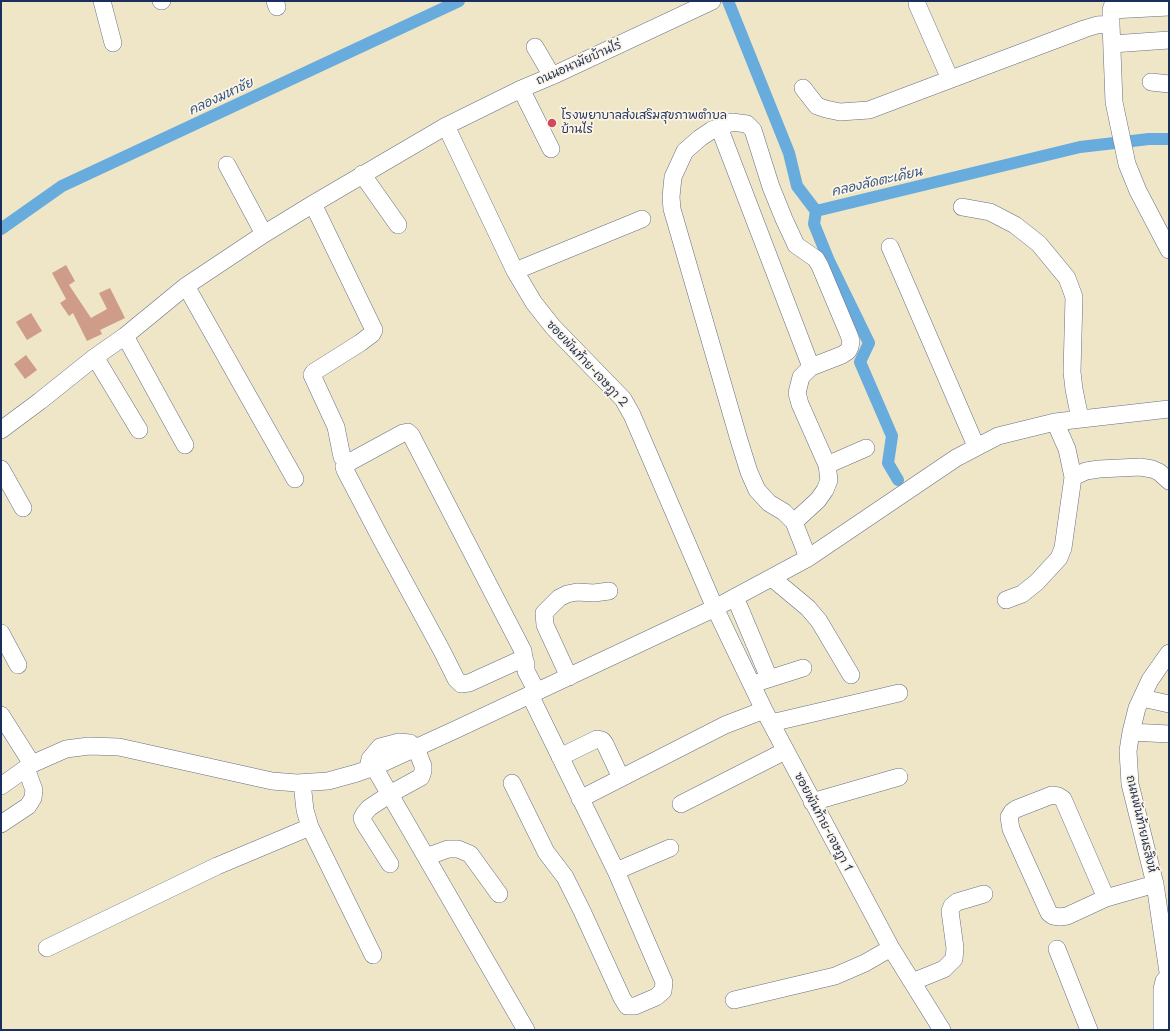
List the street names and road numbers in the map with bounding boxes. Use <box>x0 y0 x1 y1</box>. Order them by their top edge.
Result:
street label: ถนนอนามัยบ้านไร่ <box>534 38 624 88</box>
street label: ซอยพันท้าย-เจษฎา 2 <box>543 318 631 410</box>
street label: ซอยพันท้าย-เจษฎา 1 <box>791 770 855 874</box>
street label: ถนนพันท้ายนรสิงห์ <box>1123 774 1159 874</box>

